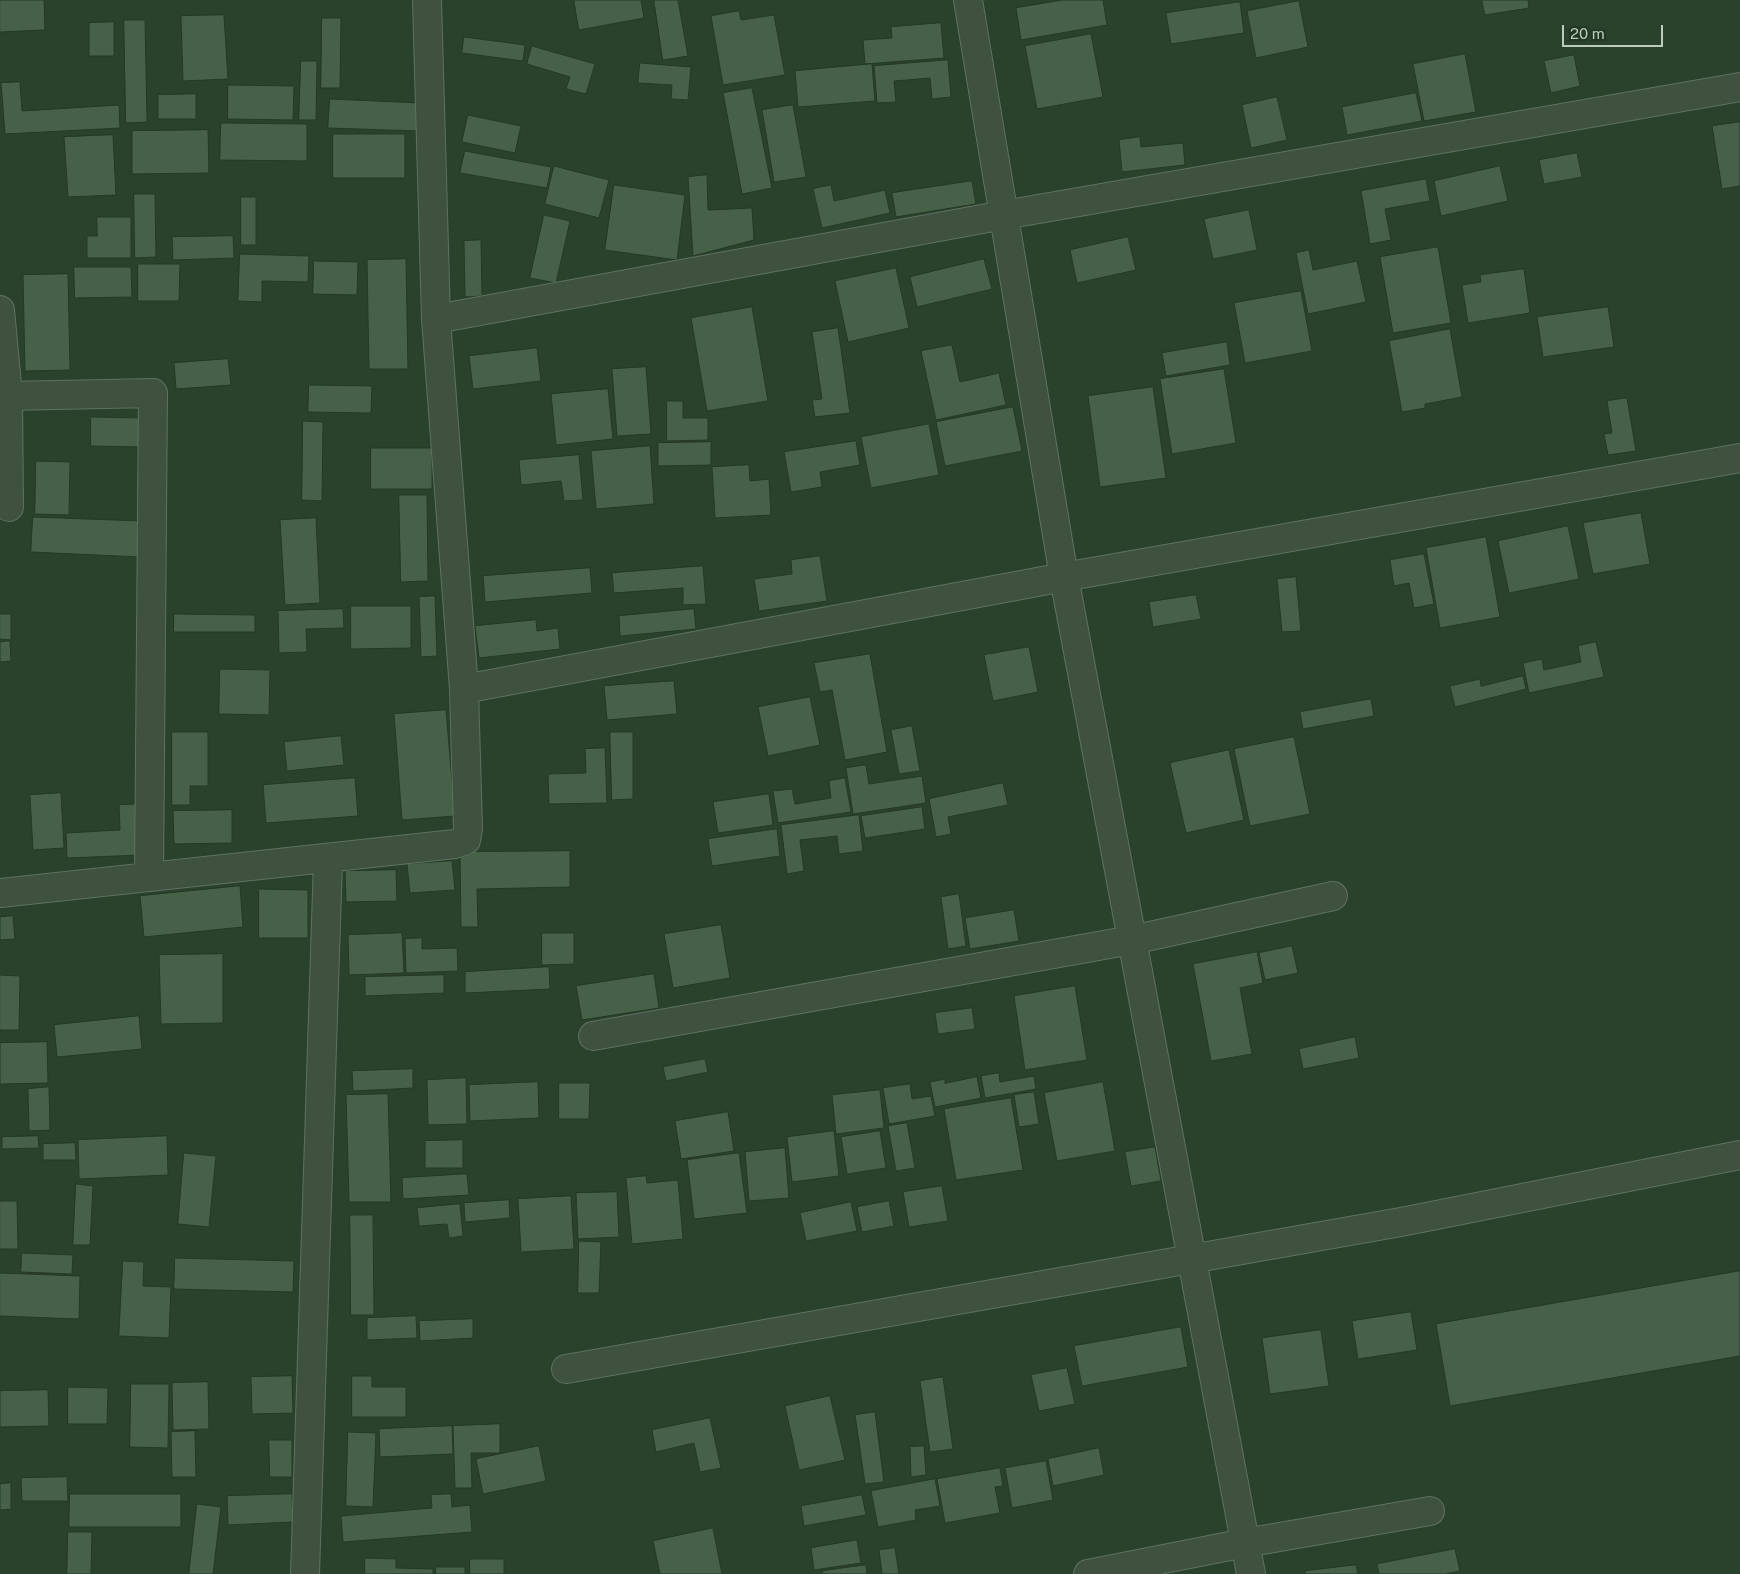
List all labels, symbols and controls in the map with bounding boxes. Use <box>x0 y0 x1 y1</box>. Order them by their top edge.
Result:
scale bar <box>1565 15 1666 47</box>
text: 20 m <box>1570 25 1605 42</box>

